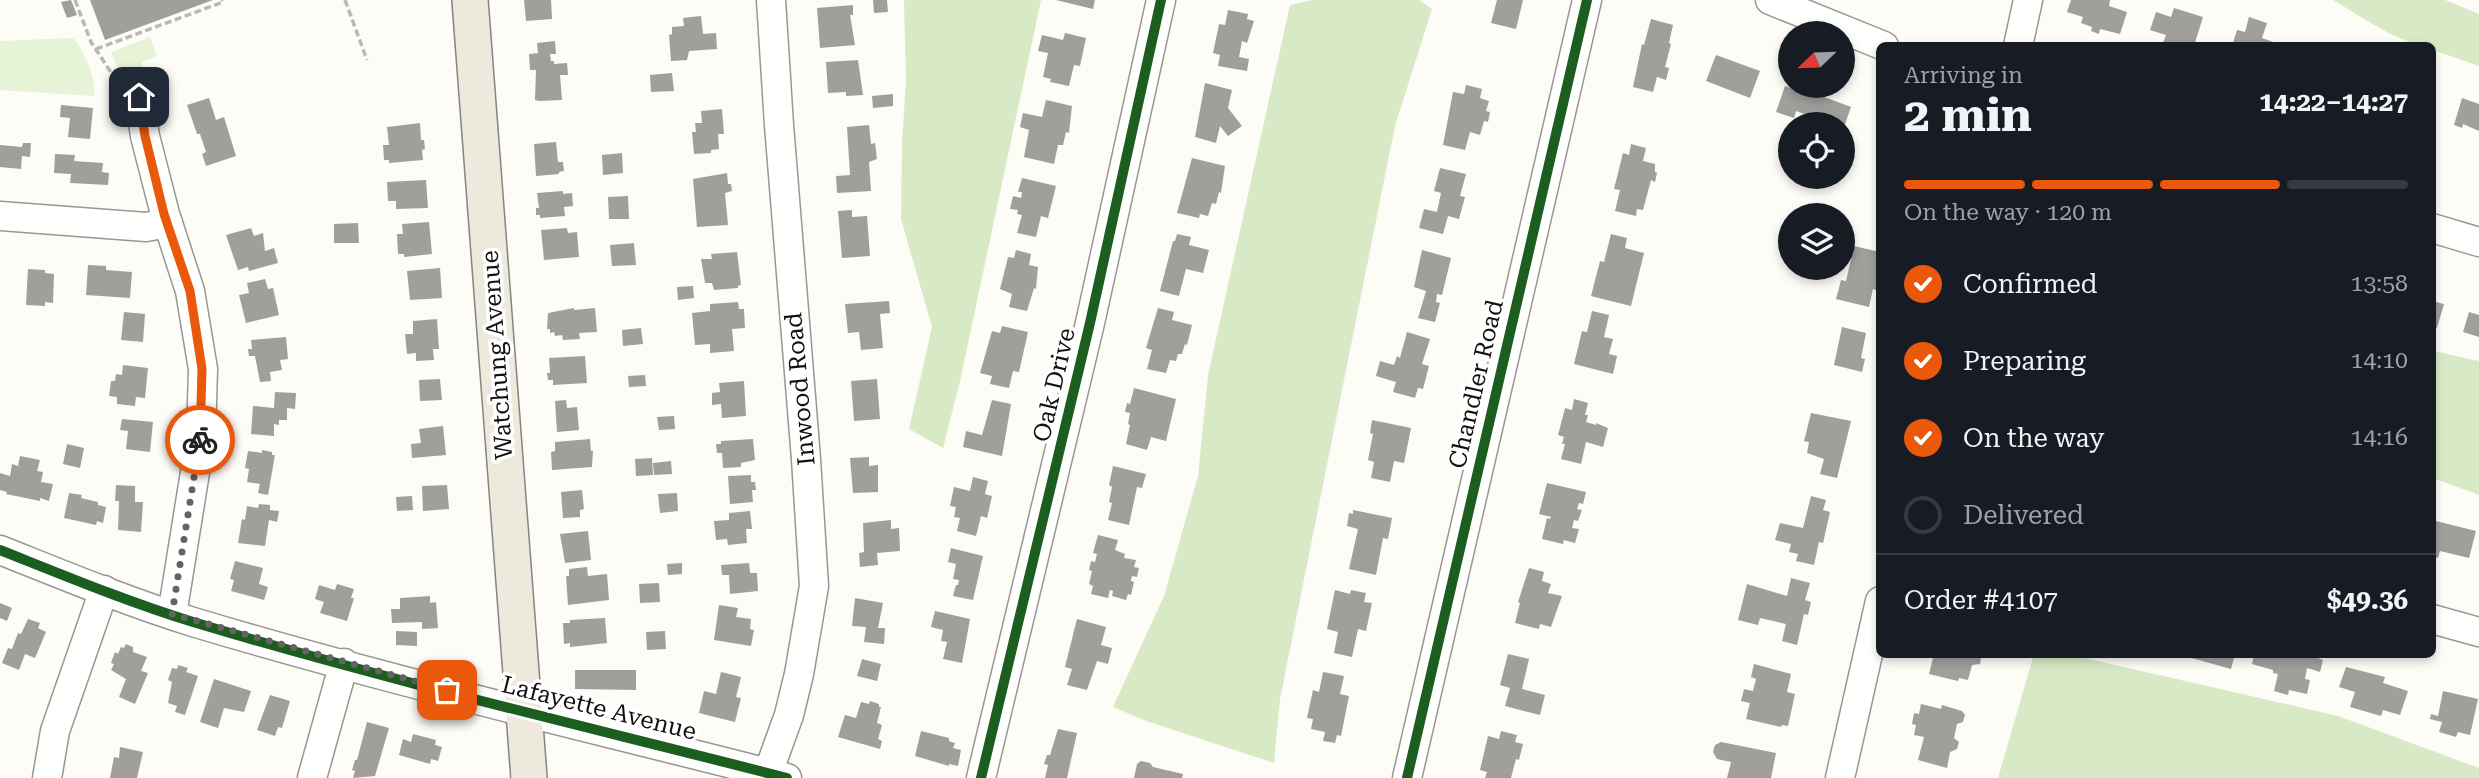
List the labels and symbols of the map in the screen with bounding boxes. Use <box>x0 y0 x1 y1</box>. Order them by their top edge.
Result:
north arrow <box>1778 21 1855 98</box>
pin <box>109 67 169 127</box>
street label: Watchung Avenue <box>476 249 518 461</box>
street label: Chandler Road <box>1443 297 1509 471</box>
street label: Inwood Road <box>779 311 821 467</box>
street label: Oak Drive <box>1027 325 1081 445</box>
courier <box>165 405 235 475</box>
pin <box>417 660 477 720</box>
street label: Lafayette Avenue <box>499 670 699 746</box>

